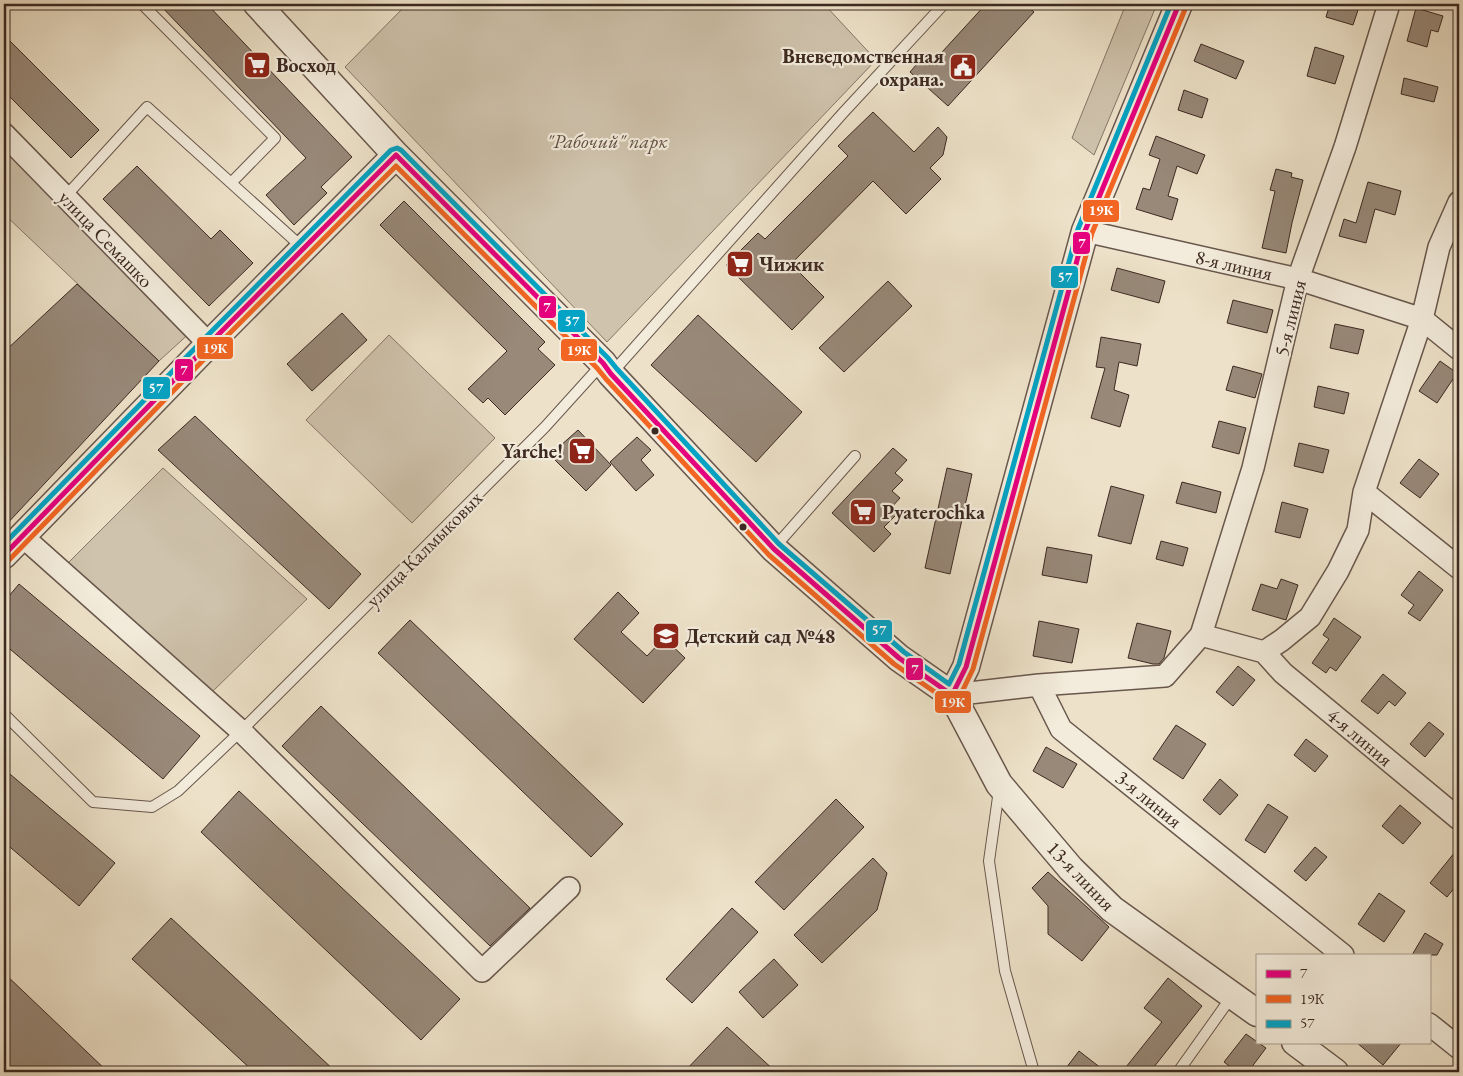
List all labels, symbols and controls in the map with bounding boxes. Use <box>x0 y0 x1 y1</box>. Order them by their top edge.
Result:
place label: Вневедомственная охрана. <box>782 43 944 92</box>
supermarket icon: Восход <box>242 50 272 80</box>
place label: Восход <box>276 52 336 78</box>
public building icon: Вневедомственная охрана. <box>948 52 978 82</box>
park label: "Рабочий" парк <box>547 128 668 154</box>
street label: улица Семашко <box>53 185 159 293</box>
line badge: 19К <box>1082 199 1120 223</box>
text: 19К <box>1089 201 1114 219</box>
line badge: 7 <box>1072 231 1091 255</box>
text: 7 <box>1078 234 1086 252</box>
street label: 8-я линия <box>1193 244 1275 286</box>
supermarket icon: Чижик <box>725 249 755 279</box>
place label: Чижик <box>759 251 824 277</box>
line badge: 57 <box>1050 265 1079 289</box>
text: 57 <box>1058 268 1073 286</box>
street label: 5-я линия <box>1268 277 1312 359</box>
line badge: 7 <box>538 295 557 319</box>
text: 7 <box>543 298 551 316</box>
line badge: 57 <box>557 309 586 333</box>
text: 57 <box>565 312 580 330</box>
line badge: 19К <box>196 336 234 360</box>
line badge: 19К <box>560 338 598 362</box>
text: 19К <box>203 339 228 357</box>
text: 19К <box>567 341 592 359</box>
line badge: 7 <box>174 358 194 382</box>
text: 7 <box>180 361 188 379</box>
line badge: 57 <box>142 376 171 400</box>
text: 57 <box>149 379 164 397</box>
unlabelled marker <box>650 426 660 436</box>
supermarket icon: Yarche! <box>567 436 597 466</box>
place label: Yarche! <box>502 438 563 464</box>
street label: улица Калмыковых <box>360 485 488 613</box>
supermarket icon: Pyaterochka <box>848 497 878 527</box>
place label: Pyaterochka <box>882 499 985 525</box>
unlabelled marker <box>738 522 748 532</box>
line badge: 57 <box>865 619 893 643</box>
school or university icon: Детский сад №48 <box>651 621 681 651</box>
text: 57 <box>872 621 887 639</box>
place label: Детский сад №48 <box>685 623 835 649</box>
line badge: 7 <box>905 657 924 681</box>
text: 7 <box>911 660 919 678</box>
line badge: 19К <box>934 690 972 714</box>
text: 19К <box>941 693 966 711</box>
street label: 4-я линия <box>1322 702 1398 772</box>
street label: 3-я линия <box>1110 764 1188 834</box>
street label: 13-я линия <box>1041 835 1121 917</box>
legend <box>1256 954 1430 1044</box>
text: 7 <box>1300 963 1308 982</box>
text: 19К <box>1300 989 1324 1008</box>
text: 57 <box>1300 1013 1315 1032</box>

